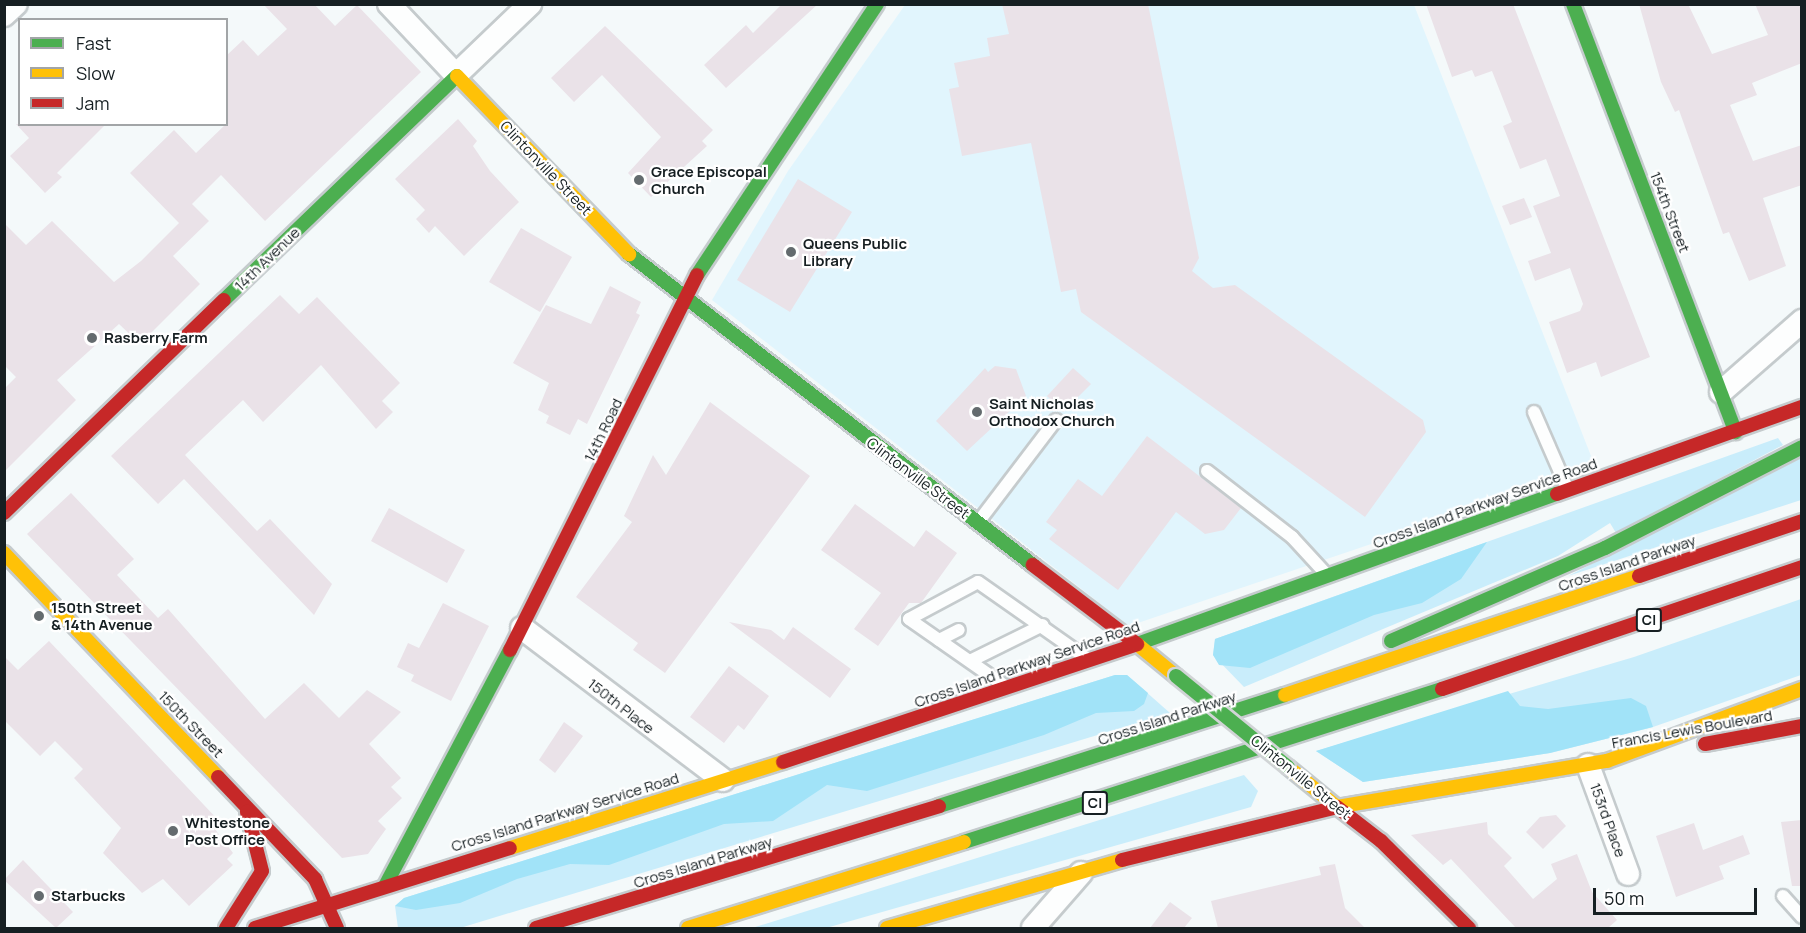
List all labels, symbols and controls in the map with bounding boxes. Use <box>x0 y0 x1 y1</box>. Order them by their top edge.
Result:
legend <box>18 18 228 126</box>
text: Fast <box>76 31 111 55</box>
text: Slow <box>76 61 115 85</box>
text: Jam <box>76 91 110 115</box>
street label: Clintonville Street <box>496 117 596 219</box>
place label: Grace Episcopal Church <box>651 162 767 197</box>
street label: 154th Street <box>1646 169 1694 255</box>
marker: Grace Episcopal Church <box>632 173 646 187</box>
street label: 14th Avenue <box>231 223 303 295</box>
place label: Queens Public Library <box>803 234 907 269</box>
marker: Queens Public Library <box>784 245 798 259</box>
place label: Rasberry Farm <box>104 329 208 347</box>
marker: Rasberry Farm <box>85 331 99 345</box>
place label: Saint Nicholas Orthodox Church <box>989 394 1115 429</box>
street label: 14th Road <box>580 395 626 465</box>
marker: Saint Nicholas Orthodox Church <box>970 405 984 419</box>
street label: Clintonville Street <box>863 433 973 523</box>
street label: Cross Island Parkway Service Road <box>1370 454 1600 552</box>
street label: Cross Island Parkway <box>1556 531 1698 595</box>
place label: 150th Street & 14th Avenue <box>51 598 153 633</box>
marker: 150th Street & 14th Avenue <box>32 609 46 623</box>
road number: CI <box>1636 609 1662 631</box>
street label: Cross Island Parkway Service Road <box>912 617 1142 711</box>
street label: 150th Place <box>584 674 658 738</box>
street label: 150th Street <box>155 687 227 761</box>
street label: Cross Island Parkway <box>1096 687 1238 749</box>
street label: Francis Lewis Boulevard <box>1610 706 1774 752</box>
street label: Clintonville Street <box>1247 731 1355 823</box>
street label: Cross Island Parkway Service Road <box>449 769 681 855</box>
street label: 153rd Place <box>1586 780 1630 860</box>
road number: CI <box>1082 792 1108 814</box>
place label: Whitestone Post Office <box>185 813 270 848</box>
marker: Whitestone Post Office <box>166 824 180 838</box>
street label: Cross Island Parkway <box>631 832 775 892</box>
scale bar <box>1596 876 1760 914</box>
text: 50 m <box>1604 886 1644 910</box>
place label: Starbucks <box>51 887 125 905</box>
marker: Starbucks <box>32 889 46 903</box>

